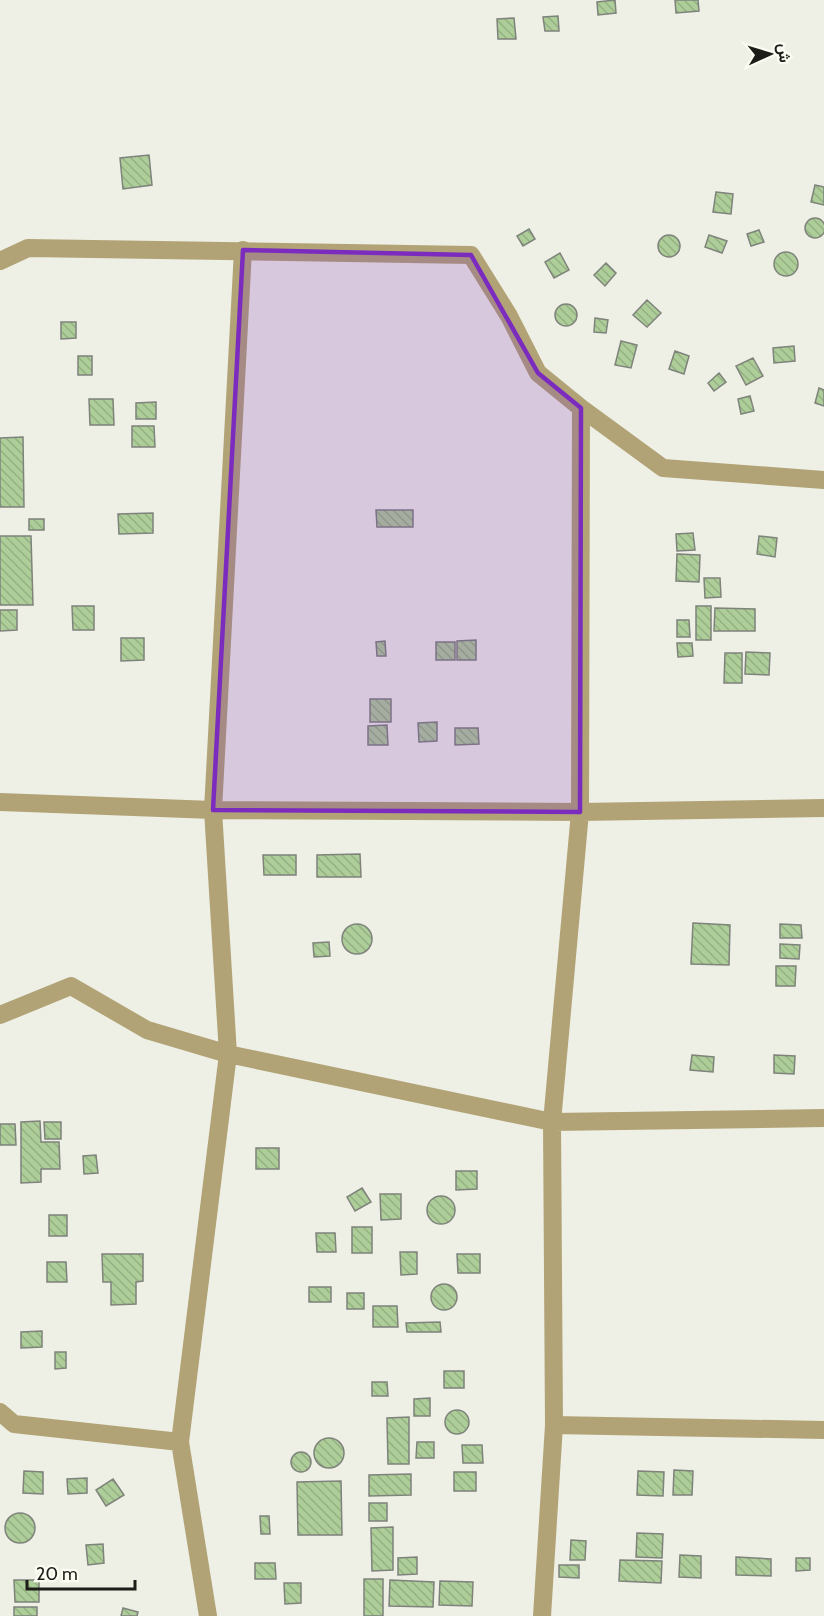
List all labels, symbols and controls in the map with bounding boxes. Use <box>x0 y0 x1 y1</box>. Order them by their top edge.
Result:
north arrow <box>740 24 800 84</box>
text: ش <box>774 43 795 63</box>
scale bar <box>27 1553 135 1591</box>
text: 20 m <box>36 1563 78 1585</box>

